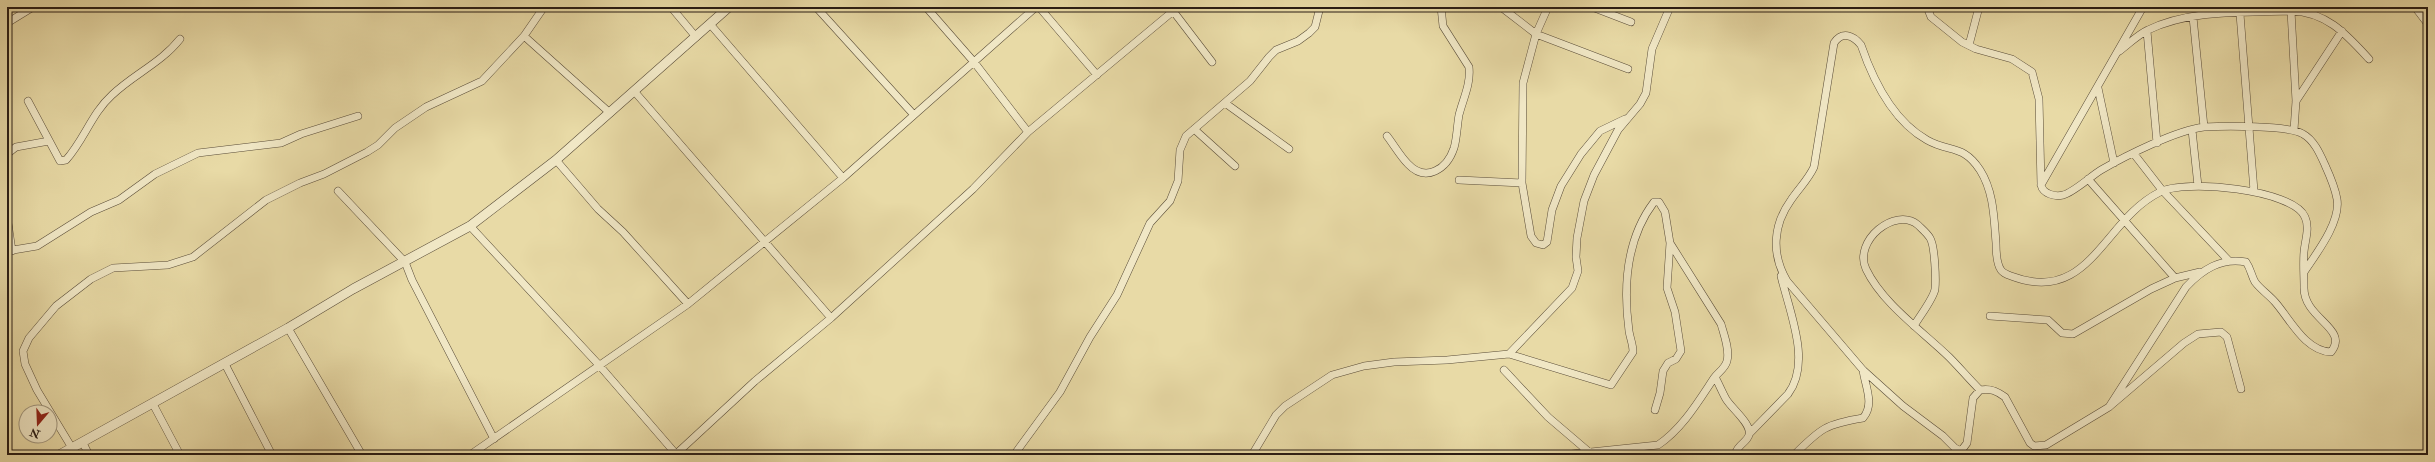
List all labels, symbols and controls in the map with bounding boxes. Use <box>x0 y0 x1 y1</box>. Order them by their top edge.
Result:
north arrow <box>18 404 58 444</box>
text: N <box>27 425 43 441</box>

